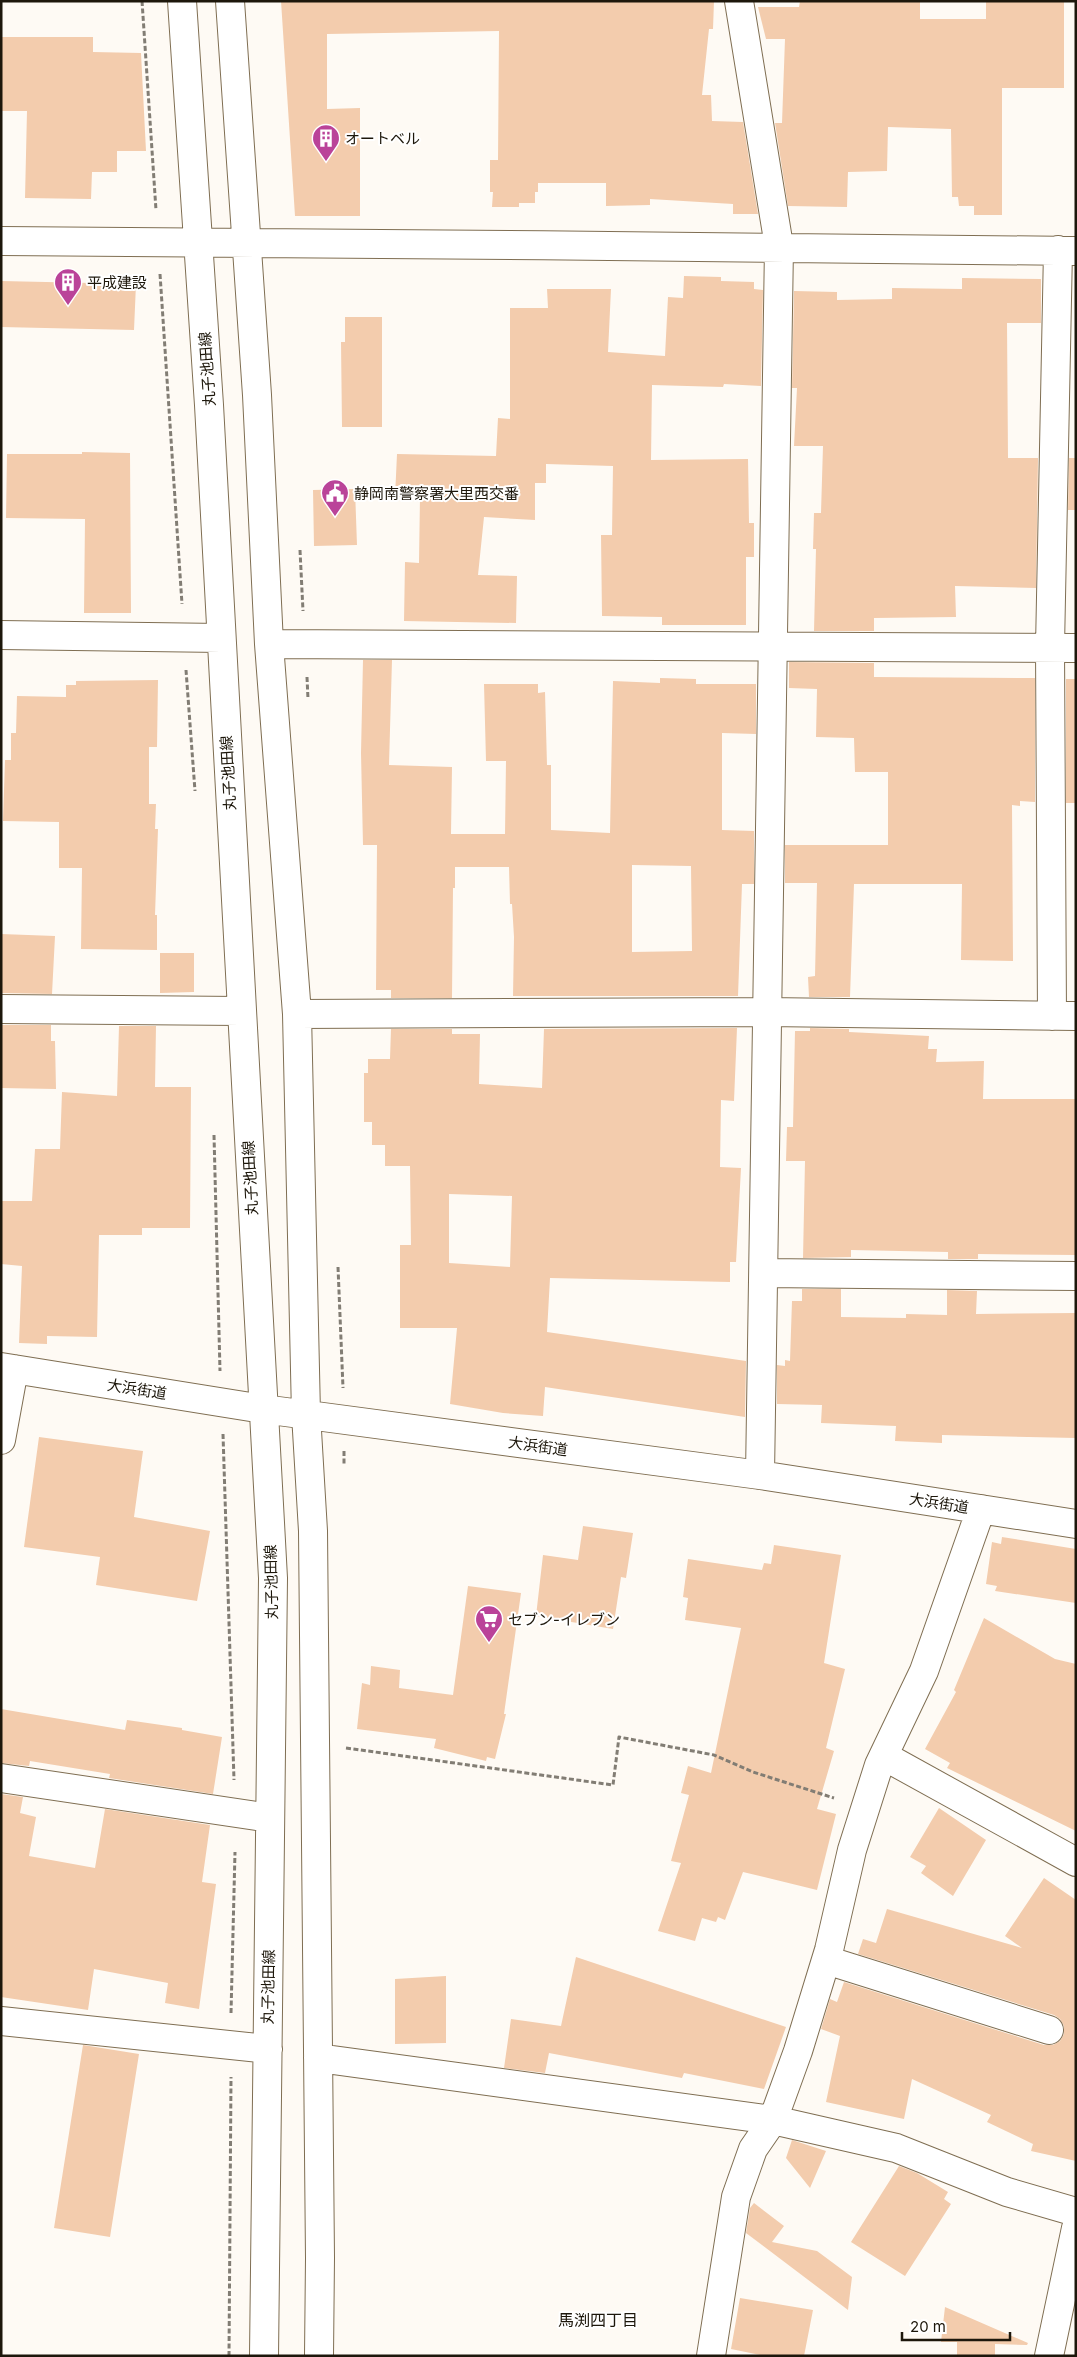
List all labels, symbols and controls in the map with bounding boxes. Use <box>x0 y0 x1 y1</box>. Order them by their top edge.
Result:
building icon: オートベル <box>311 123 341 162</box>
place label: オートベル <box>345 129 420 148</box>
building icon: 平成建設 <box>53 267 83 306</box>
place label: 平成建設 <box>87 273 147 292</box>
street label: 丸子池田線 <box>195 331 219 407</box>
public building icon: 静岡南警察署大里西交番 <box>320 478 350 517</box>
place label: 静岡南警察署大里西交番 <box>354 484 519 503</box>
street label: 丸子池田線 <box>217 735 239 811</box>
street label: 丸子池田線 <box>239 1140 261 1216</box>
street label: 大浜街道 <box>106 1375 168 1403</box>
street label: 大浜街道 <box>507 1432 569 1460</box>
street label: 大浜街道 <box>908 1489 970 1517</box>
street label: 丸子池田線 <box>261 1544 281 1620</box>
supermarket icon: セブン-イレブン <box>474 1604 504 1643</box>
place label: セブン-イレブン <box>508 1610 620 1629</box>
street label: 丸子池田線 <box>258 1949 278 2025</box>
district label: 馬渕四丁目 <box>558 2310 638 2330</box>
scale bar <box>902 2310 1010 2342</box>
text: 20 m <box>910 2317 946 2336</box>

